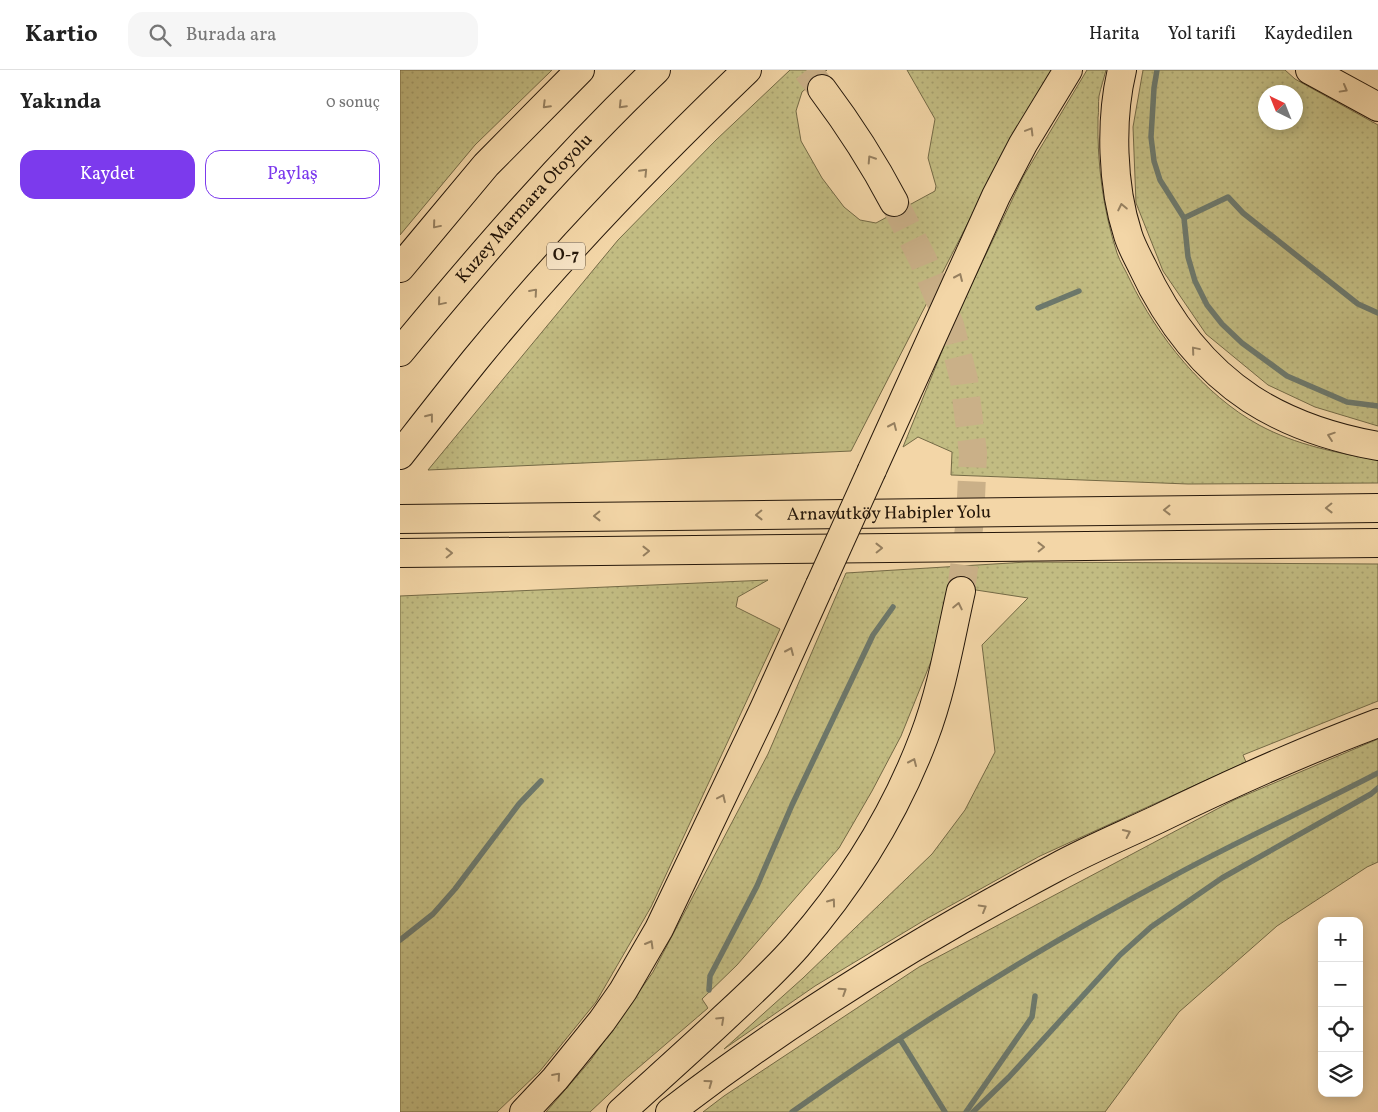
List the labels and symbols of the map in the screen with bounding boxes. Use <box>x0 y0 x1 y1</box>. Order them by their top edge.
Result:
one-way arrow <box>1339 83 1348 93</box>
north arrow <box>1258 85 1303 130</box>
one-way arrow <box>543 99 552 108</box>
one-way arrow <box>619 99 628 108</box>
street label: Kuzey Marmara Otoyolu <box>450 128 599 289</box>
one-way arrow <box>1024 128 1034 137</box>
one-way arrow <box>868 155 877 165</box>
one-way arrow <box>638 169 647 178</box>
one-way arrow <box>1117 203 1128 212</box>
one-way arrow <box>433 219 442 228</box>
road number: O-7 <box>547 242 585 270</box>
one-way arrow <box>952 273 963 282</box>
one-way arrow <box>529 288 538 297</box>
one-way arrow <box>439 296 447 305</box>
one-way arrow <box>1191 347 1200 356</box>
one-way arrow <box>425 413 434 422</box>
one-way arrow <box>886 422 897 431</box>
one-way arrow <box>1327 431 1335 441</box>
street label: Arnavutköy Habipler Yolu <box>787 500 991 527</box>
one-way arrow <box>1325 503 1333 513</box>
one-way arrow <box>1163 505 1170 515</box>
one-way arrow <box>755 509 763 520</box>
one-way arrow <box>593 511 600 521</box>
one-way arrow <box>1038 542 1045 552</box>
one-way arrow <box>875 543 883 554</box>
one-way arrow <box>642 546 650 556</box>
one-way arrow <box>445 548 453 558</box>
one-way arrow <box>952 601 962 610</box>
one-way arrow <box>784 647 795 656</box>
one-way arrow <box>907 758 918 767</box>
one-way arrow <box>716 794 726 803</box>
one-way arrow <box>1122 829 1131 839</box>
one-way arrow <box>827 899 835 908</box>
one-way arrow <box>978 904 987 914</box>
one-way arrow <box>644 940 654 949</box>
one-way arrow <box>838 988 847 997</box>
one-way arrow <box>716 1017 725 1026</box>
one-way arrow <box>551 1073 560 1082</box>
one-way arrow <box>703 1080 713 1089</box>

